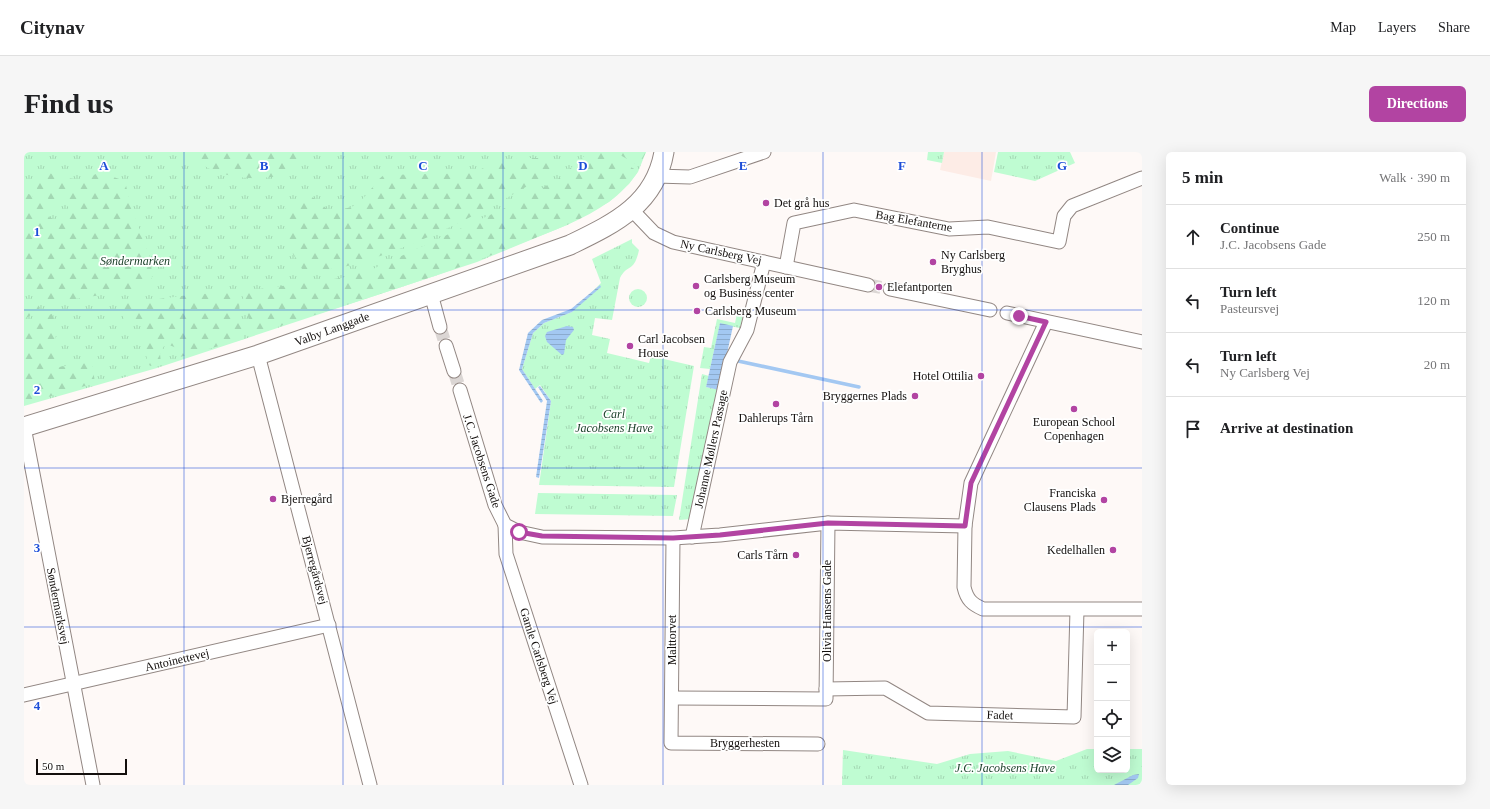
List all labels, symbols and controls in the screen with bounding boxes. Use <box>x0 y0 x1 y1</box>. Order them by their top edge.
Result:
text: Citynav <box>20 17 84 38</box>
text: Map <box>1330 20 1356 35</box>
text: Layers <box>1378 20 1416 35</box>
text: Share <box>1438 20 1470 35</box>
button: Directions <box>1369 86 1466 122</box>
text: Find us <box>24 88 114 119</box>
text: A <box>99 158 109 173</box>
text: B <box>260 158 269 173</box>
text: C <box>418 158 428 173</box>
text: D <box>578 158 588 173</box>
text: E <box>739 158 747 173</box>
text: F <box>898 158 906 173</box>
text: G <box>1057 158 1067 173</box>
text: 5 min <box>1182 168 1223 187</box>
text: Walk · 390 m <box>1379 170 1450 185</box>
place label: Det grå hus <box>774 196 830 210</box>
marker: Det grå hus <box>761 198 771 208</box>
street label: Bag Elefanterne <box>875 207 953 235</box>
text: Continue <box>1220 220 1279 236</box>
text: 1 <box>34 224 40 239</box>
icon: ahead <box>1182 226 1204 248</box>
text: 250 m <box>1417 229 1450 244</box>
street label: Ny Carlsberg Vej <box>679 237 763 267</box>
text: J.C. Jacobsens Gade <box>1220 237 1326 252</box>
place label: Ny Carlsberg Bryghus <box>941 248 1005 276</box>
park label: Søndermarken <box>100 254 170 268</box>
marker: Ny Carlsberg Bryghus <box>928 257 938 267</box>
place label: Carlsberg Museum og Business center <box>704 272 796 300</box>
place label: Elefantporten <box>887 280 952 294</box>
marker: Carlsberg Museum og Business center <box>691 281 701 291</box>
marker: Elefantporten <box>874 282 884 292</box>
text: Turn left <box>1220 284 1277 300</box>
icon: left <box>1182 290 1204 312</box>
text: 120 m <box>1417 293 1450 308</box>
text: Pasteursvej <box>1220 301 1279 316</box>
place label: Carlsberg Museum <box>705 304 797 318</box>
marker: Carlsberg Museum <box>692 306 702 316</box>
route end <box>1010 307 1028 325</box>
street label: Valby Langgade <box>293 309 371 349</box>
place label: Carl Jacobsen House <box>638 332 705 360</box>
marker: Carl Jacobsen House <box>625 341 635 351</box>
text: Turn left <box>1220 348 1277 364</box>
icon: left <box>1182 354 1204 376</box>
text: 20 m <box>1424 357 1450 372</box>
text: Ny Carlsberg Vej <box>1220 365 1310 380</box>
place label: Hotel Ottilia <box>913 369 974 383</box>
marker: Hotel Ottilia <box>976 371 986 381</box>
text: 2 <box>34 382 40 397</box>
street label: Johanne Møllers Passage <box>692 389 730 509</box>
place label: Bryggernes Plads <box>823 389 907 403</box>
marker: Bryggernes Plads <box>910 391 920 401</box>
marker: Dahlerups Tårn <box>771 399 781 409</box>
marker: European School Copenhagen <box>1069 404 1079 414</box>
park label: Carl Jacobsens Have <box>575 407 653 435</box>
place label: Dahlerups Tårn <box>739 411 813 425</box>
street label: J.C. Jacobsens Gade <box>460 412 504 510</box>
place label: European School Copenhagen <box>1033 415 1116 443</box>
icon: arrive <box>1182 418 1204 440</box>
text: Arrive at destination <box>1220 420 1353 436</box>
place label: Franciska Clausens Plads <box>1024 486 1097 514</box>
place label: Bjerregård <box>281 492 332 506</box>
marker: Bjerregård <box>268 494 278 504</box>
marker: Franciska Clausens Plads <box>1099 495 1109 505</box>
route start <box>510 523 528 541</box>
street label: Bjerregårdsvej <box>299 534 331 606</box>
text: 3 <box>34 540 41 555</box>
place label: Kedelhallen <box>1047 543 1105 557</box>
marker: Kedelhallen <box>1108 545 1118 555</box>
place label: Carls Tårn <box>737 548 788 562</box>
marker: Carls Tårn <box>791 550 801 560</box>
street label: Olivia Hansens Gade <box>820 560 834 662</box>
street label: Søndermarksvej <box>44 566 72 646</box>
street label: Gamle Carlsberg Vej <box>517 606 561 706</box>
street label: Malttorvet <box>665 614 679 665</box>
map controls <box>1094 629 1130 773</box>
button: + <box>1094 629 1130 665</box>
street label: Antoinettevej <box>144 646 210 674</box>
button: − <box>1094 665 1130 701</box>
text: 4 <box>34 698 41 713</box>
button: locate <box>1094 701 1130 737</box>
street label: Fadet <box>986 708 1014 722</box>
street label: Bryggerhesten <box>710 736 780 750</box>
button: layers <box>1094 737 1130 773</box>
scale bar <box>36 757 127 776</box>
text: 50 m <box>42 760 64 772</box>
park label: J.C. Jacobsens Have <box>955 761 1056 775</box>

